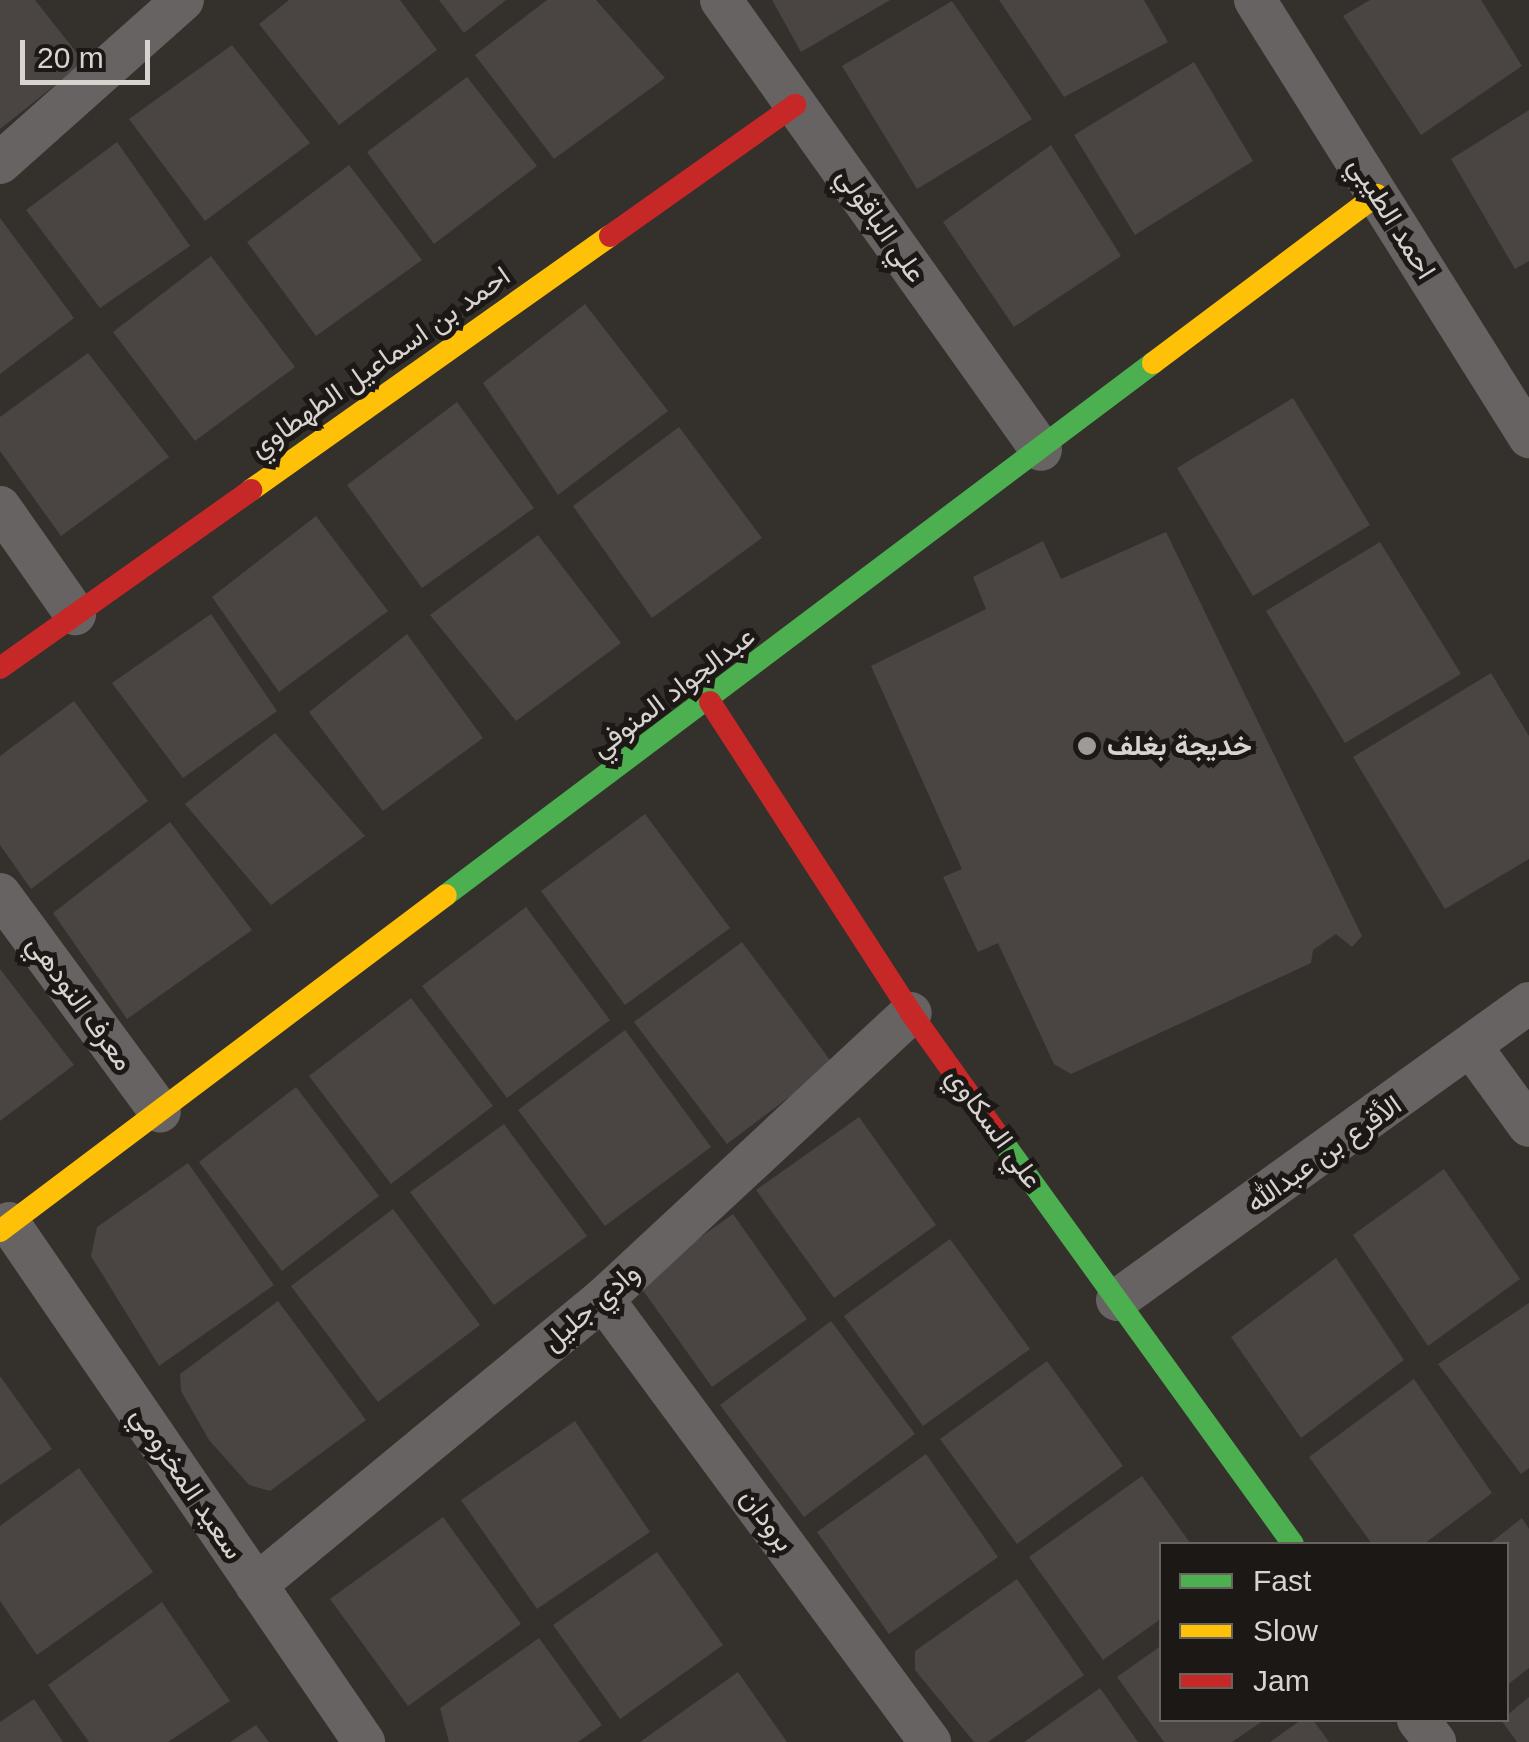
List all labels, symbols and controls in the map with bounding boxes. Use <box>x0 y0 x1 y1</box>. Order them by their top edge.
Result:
scale bar <box>25 20 155 82</box>
text: 20 m <box>37 41 104 74</box>
street label: احمد الطيبي <box>1341 151 1443 285</box>
street label: علي الباقولي <box>829 161 933 289</box>
street label: احمد بن اسماعيل الطهطاوي <box>243 259 517 465</box>
street label: عبدالجواد المنوفي <box>584 619 762 765</box>
place label: خديجة بغلف <box>1107 729 1252 763</box>
marker: خديجة بغلف <box>1076 735 1098 757</box>
street label: معرف النودهي <box>20 929 140 1077</box>
street label: علي السكاوي <box>939 1061 1049 1195</box>
street label: الأقرع بن عبدالله <box>1240 1088 1408 1220</box>
street label: وادي جليل <box>536 1256 646 1358</box>
street label: سعيد المخزومي <box>124 1400 250 1566</box>
street label: برودان <box>733 1482 801 1558</box>
legend <box>1159 1542 1509 1722</box>
text: Fast <box>1253 1564 1311 1597</box>
text: Slow <box>1253 1614 1318 1647</box>
text: Jam <box>1253 1664 1310 1697</box>

